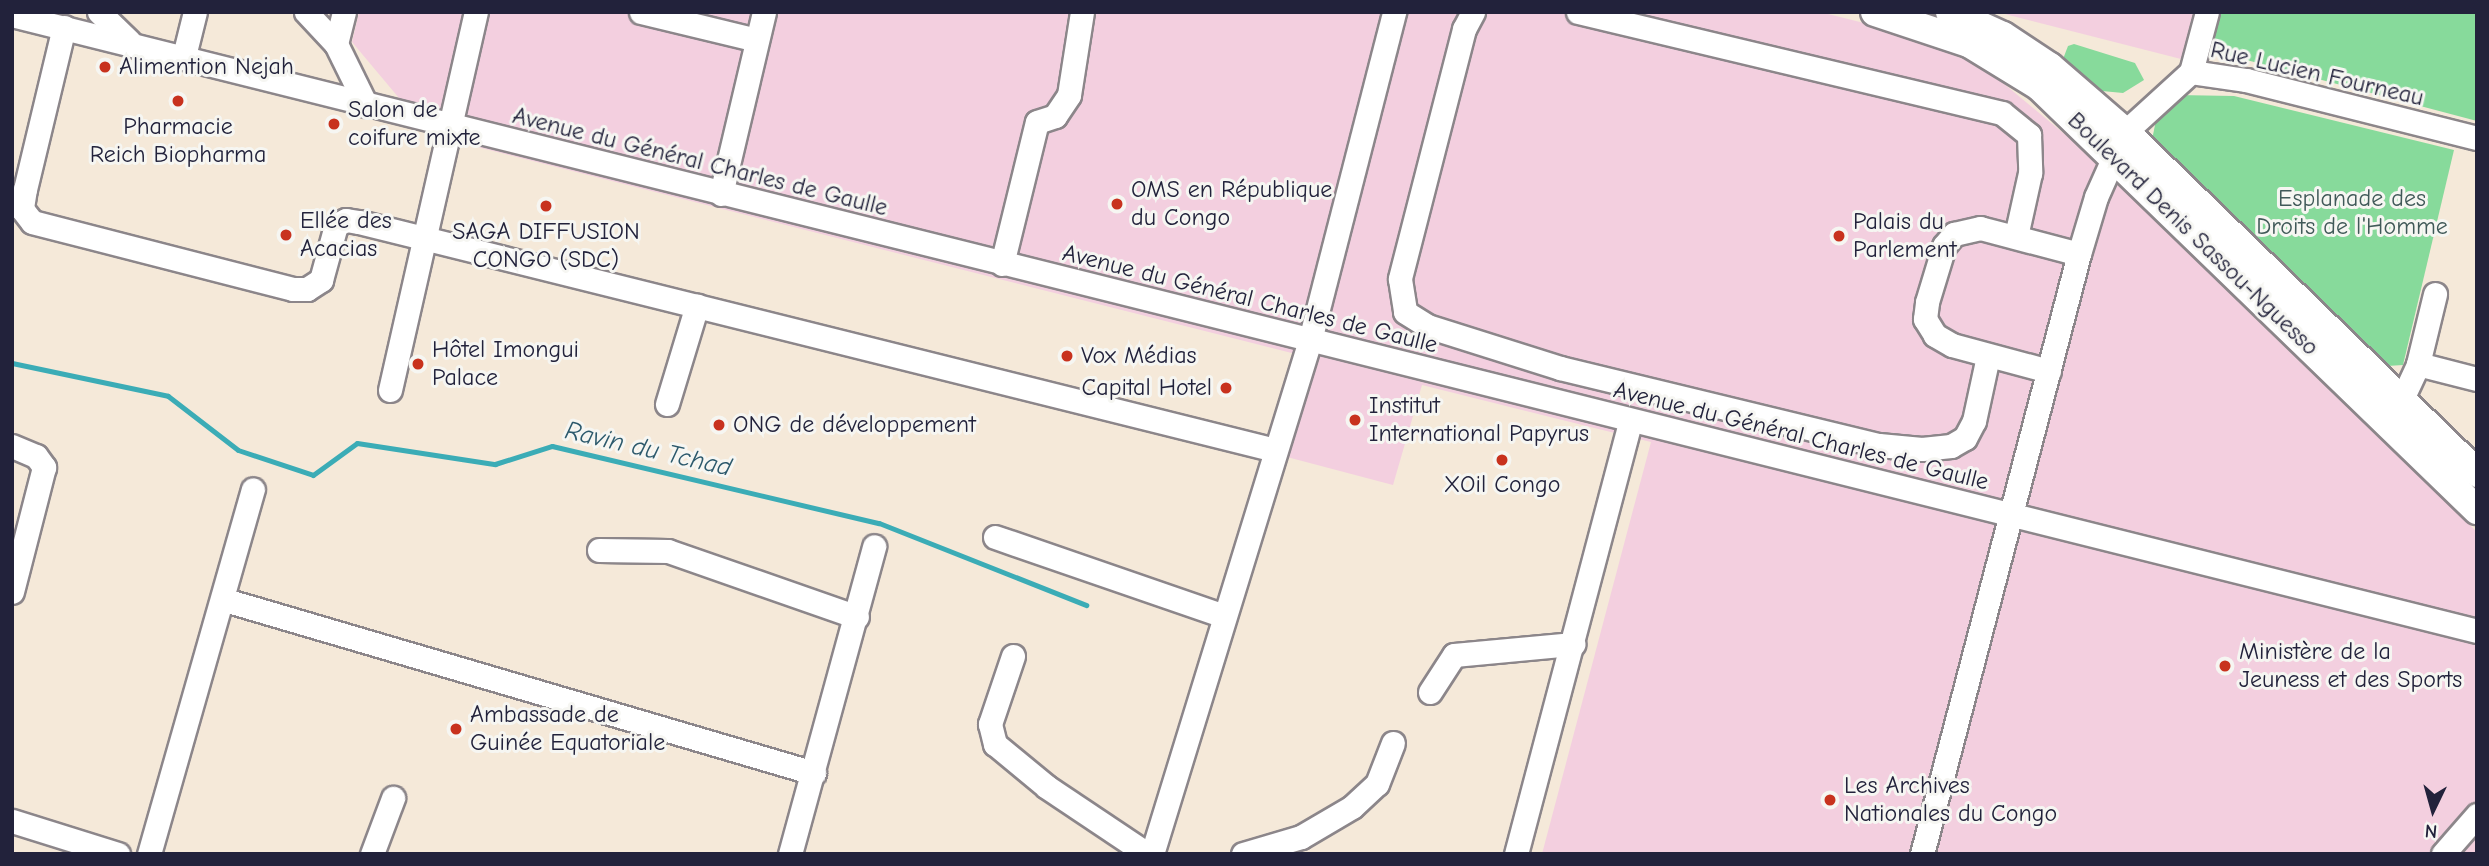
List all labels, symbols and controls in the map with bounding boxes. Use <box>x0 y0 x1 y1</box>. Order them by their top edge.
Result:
street label: Rue Lucien Fourneau <box>2208 35 2426 113</box>
place label: Alimention Nejah <box>119 53 294 81</box>
marker: Alimention Nejah <box>97 59 113 75</box>
marker: Pharmacie Reich Biopharma <box>170 93 186 109</box>
place label: Salon de coifure mixte <box>348 96 481 152</box>
street label: Avenue du Général Charles de Gaulle <box>510 101 890 223</box>
street label: Boulevard Denis Sassou-Nguesso <box>2061 106 2325 362</box>
place label: Pharmacie Reich Biopharma <box>90 113 266 169</box>
marker: Salon de coifure mixte <box>326 116 342 132</box>
place label: OMS en République du Congo <box>1131 176 1332 232</box>
park label: Esplanade des Droits de l'Homme <box>2256 185 2448 241</box>
marker: OMS en République du Congo <box>1109 196 1125 212</box>
marker: SAGA DIFFUSION CONGO (SDC) <box>538 198 554 214</box>
place label: Ellée des Acacias <box>300 207 392 263</box>
place label: Palais du Parlement <box>1853 208 1957 264</box>
place label: SAGA DIFFUSION CONGO (SDC) <box>452 218 640 274</box>
marker: Ellée des Acacias <box>278 227 294 243</box>
marker: Palais du Parlement <box>1831 228 1847 244</box>
street label: Avenue du Général Charles de Gaulle <box>1060 238 1440 360</box>
place label: Hôtel Imongui Palace <box>432 336 579 392</box>
place label: Vox Médias <box>1081 342 1197 370</box>
marker: Vox Médias <box>1059 348 1075 364</box>
marker: Hôtel Imongui Palace <box>410 356 426 372</box>
place label: Capital Hotel <box>1082 374 1212 402</box>
street label: Avenue du Général Charles de Gaulle <box>1611 375 1991 497</box>
marker: Capital Hotel <box>1218 380 1234 396</box>
place label: Institut International Papyrus <box>1369 392 1589 448</box>
place label: ONG de développement <box>733 411 976 439</box>
marker: Institut International Papyrus <box>1347 412 1363 428</box>
water label: Ravin du Tchad <box>562 416 734 484</box>
marker: ONG de développement <box>711 417 727 433</box>
marker: XOil Congo <box>1494 452 1510 468</box>
place label: XOil Congo <box>1444 471 1560 499</box>
place label: Ministère de la Jeuness et des Sports <box>2239 638 2462 694</box>
marker: Ministère de la Jeuness et des Sports <box>2217 658 2233 674</box>
place label: Ambassade de Guinée Equatoriale <box>470 701 665 757</box>
marker: Ambassade de Guinée Equatoriale <box>448 721 464 737</box>
place label: Les Archives Nationales du Congo <box>1844 772 2057 828</box>
north arrow <box>2398 775 2468 845</box>
marker: Les Archives Nationales du Congo <box>1822 792 1838 808</box>
text: N <box>2424 819 2438 842</box>

